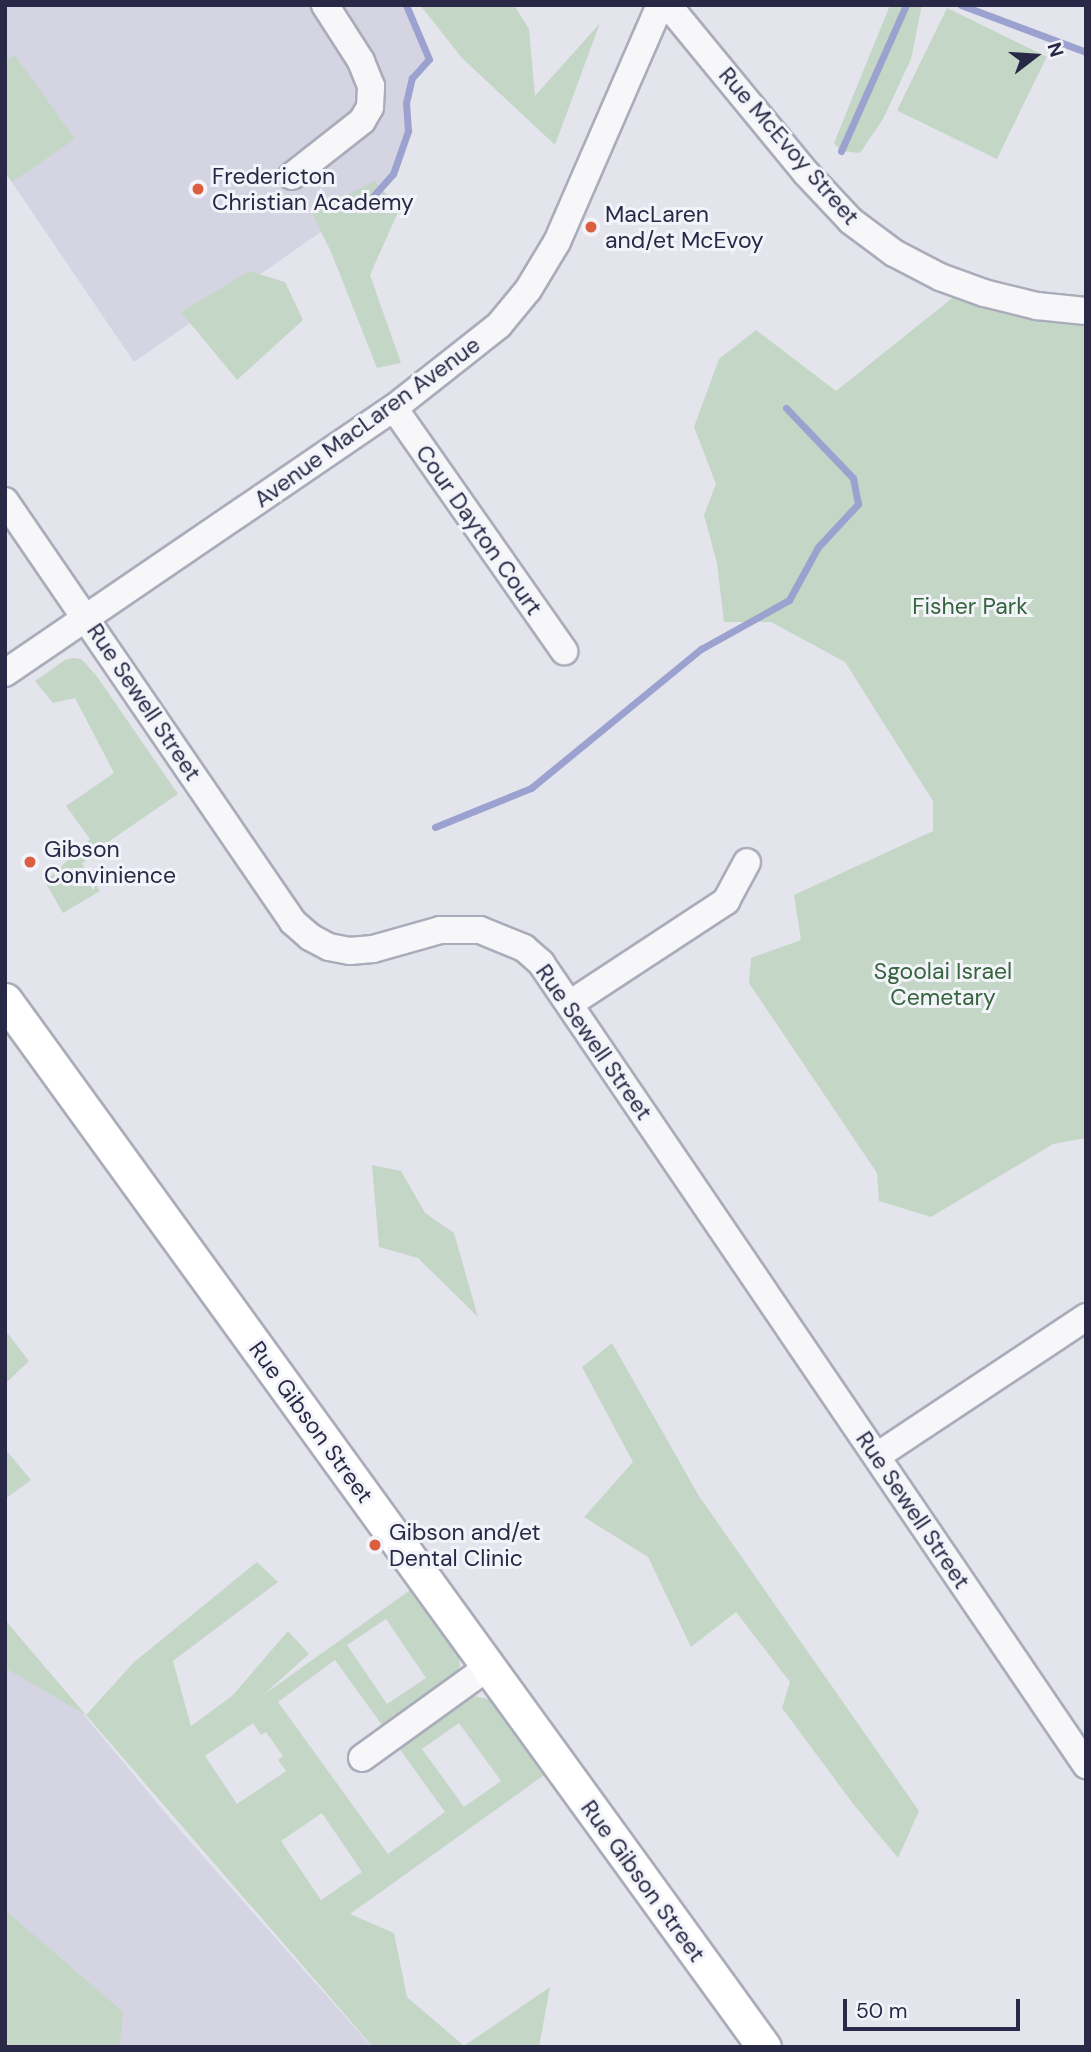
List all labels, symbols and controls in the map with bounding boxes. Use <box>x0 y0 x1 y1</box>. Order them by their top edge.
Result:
north arrow <box>1000 21 1070 91</box>
text: N <box>1042 39 1070 60</box>
street label: Rue McEvoy Street <box>713 62 865 230</box>
place label: Fredericton Christian Academy <box>212 162 414 216</box>
marker: Fredericton Christian Academy <box>190 181 206 197</box>
place label: MacLaren and/et McEvoy <box>605 200 763 254</box>
marker: MacLaren and/et McEvoy <box>583 219 599 235</box>
street label: Avenue MacLaren Avenue <box>249 331 485 513</box>
street label: Cour Dayton Court <box>410 440 548 620</box>
park label: Fisher Park <box>912 592 1028 620</box>
street label: Rue Sewell Street <box>81 618 207 786</box>
place label: Gibson Convinience <box>44 835 176 889</box>
marker: Gibson Convinience <box>22 854 38 870</box>
park label: Sgoolai Israel Cemetary <box>874 957 1012 1011</box>
street label: Rue Sewell Street <box>530 959 658 1125</box>
street label: Rue Gibson Street <box>243 1336 379 1508</box>
street label: Rue Sewell Street <box>850 1426 976 1594</box>
place label: Gibson and/et Dental Clinic <box>389 1518 541 1572</box>
marker: Gibson and/et Dental Clinic <box>367 1537 383 1553</box>
street label: Rue Gibson Street <box>575 1795 711 1967</box>
scale bar <box>846 1986 1023 2030</box>
text: 50 m <box>856 1997 907 2025</box>

